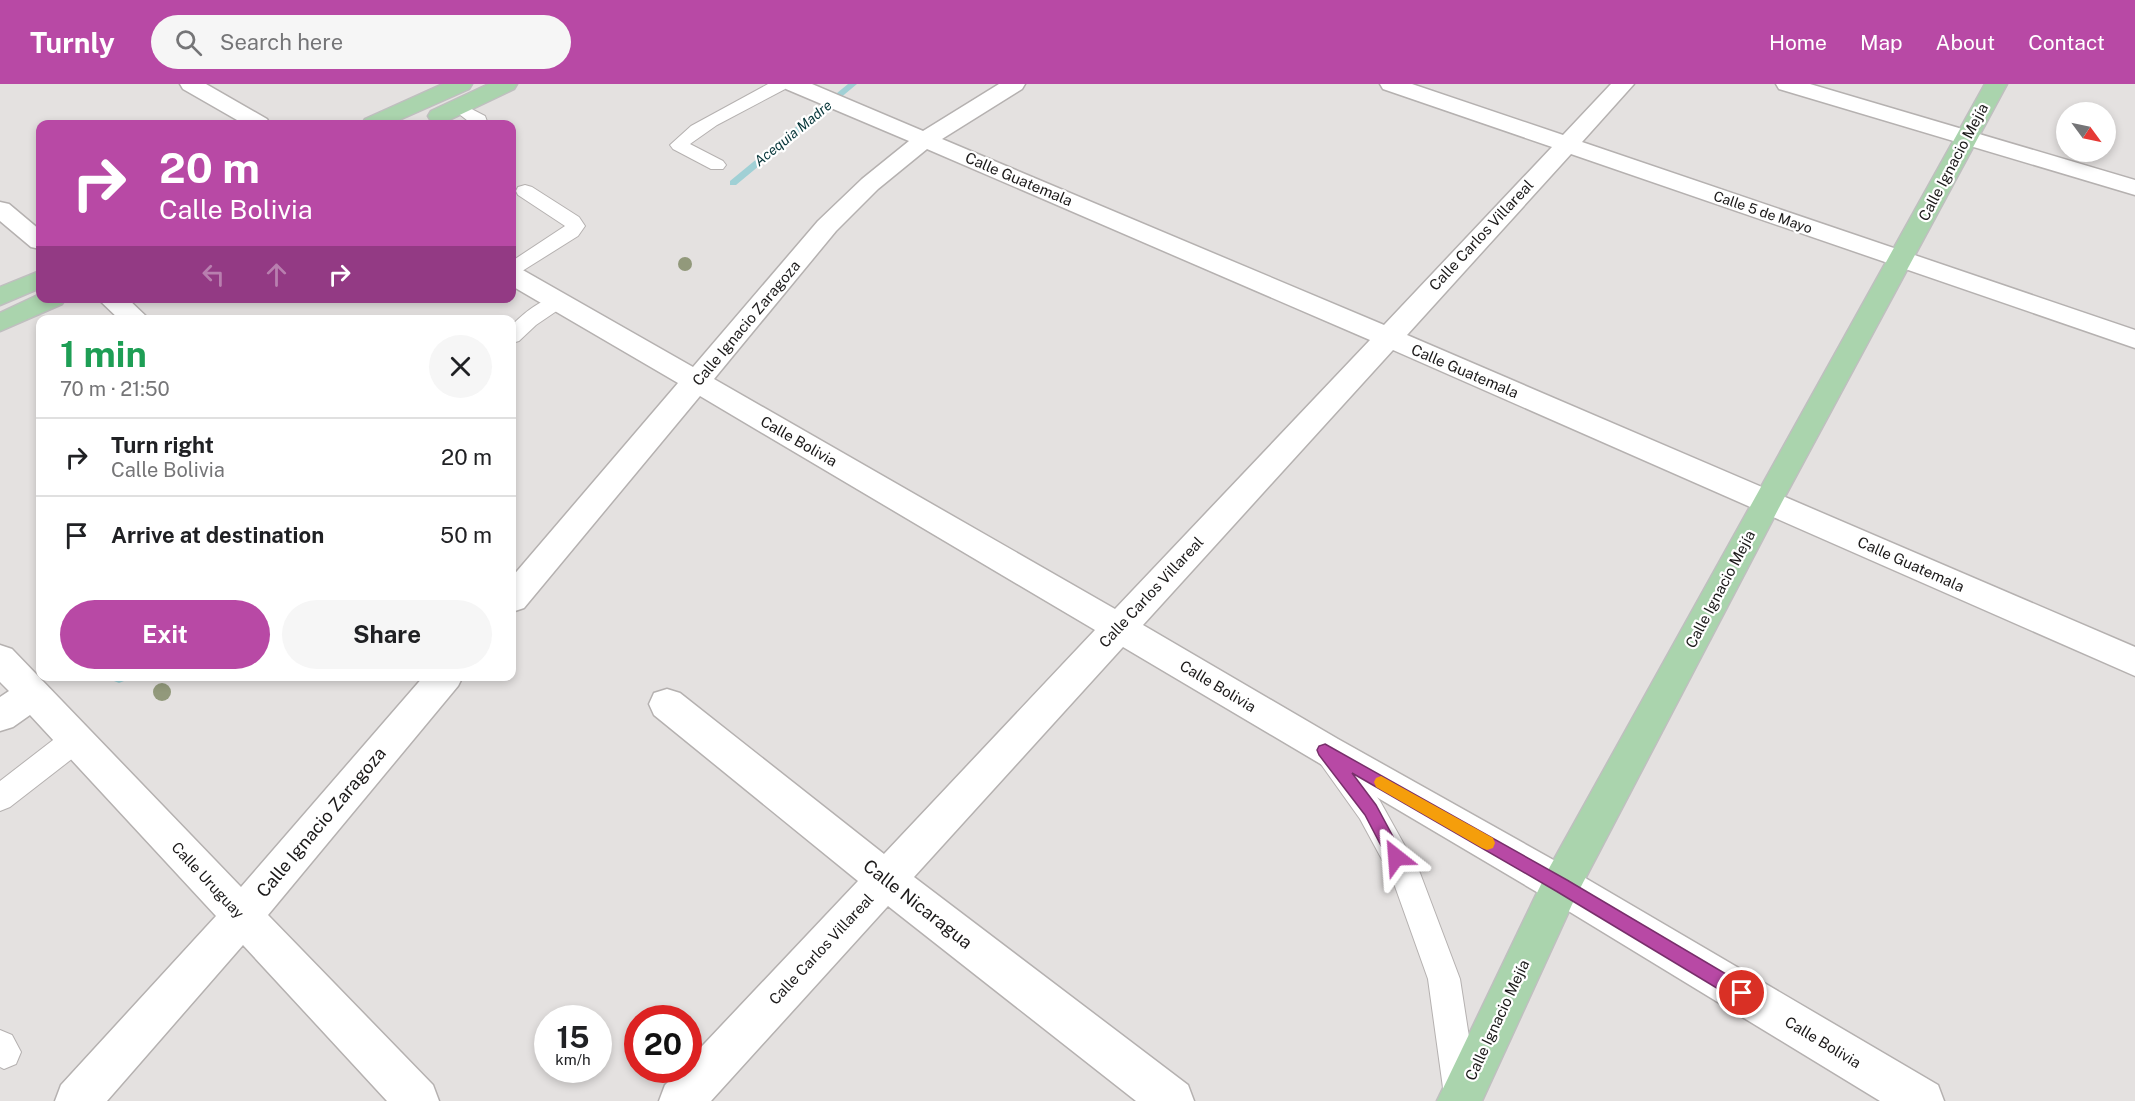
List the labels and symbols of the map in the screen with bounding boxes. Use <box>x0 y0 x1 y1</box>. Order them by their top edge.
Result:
water label: Acequia Madre <box>751 97 835 169</box>
street label: Calle Ignacio Mejía <box>1915 100 1991 224</box>
north arrow <box>2056 102 2116 162</box>
street label: Calle Guatemala <box>963 149 1075 209</box>
street label: Calle Carlos Villareal <box>1425 176 1537 294</box>
street label: Calle 5 de Mayo <box>1712 188 1815 236</box>
street label: Calle Ignacio Zaragoza <box>689 257 803 389</box>
street label: Calle Guatemala <box>1409 341 1521 401</box>
street label: Calle Bolivia <box>758 412 840 470</box>
street label: Calle Ignacio Mejía <box>1682 527 1758 651</box>
street label: Calle Carlos Villareal <box>1095 533 1207 651</box>
street label: Calle Guatemala <box>1855 533 1967 595</box>
street label: Calle Bolivia <box>1177 657 1259 715</box>
street label: Calle Ignacio Zaragoza <box>252 743 390 901</box>
position arrow <box>1364 825 1428 889</box>
street label: Calle Uruguay <box>168 838 248 922</box>
street label: Calle Nicaragua <box>859 855 977 953</box>
street label: Calle Carlos Villareal <box>765 890 877 1008</box>
street label: Calle Ignacio Mejía <box>1462 957 1532 1083</box>
pin <box>1716 967 1767 1018</box>
speed limit sign: 20 <box>624 1005 702 1083</box>
street label: Calle Bolivia <box>1782 1013 1864 1071</box>

